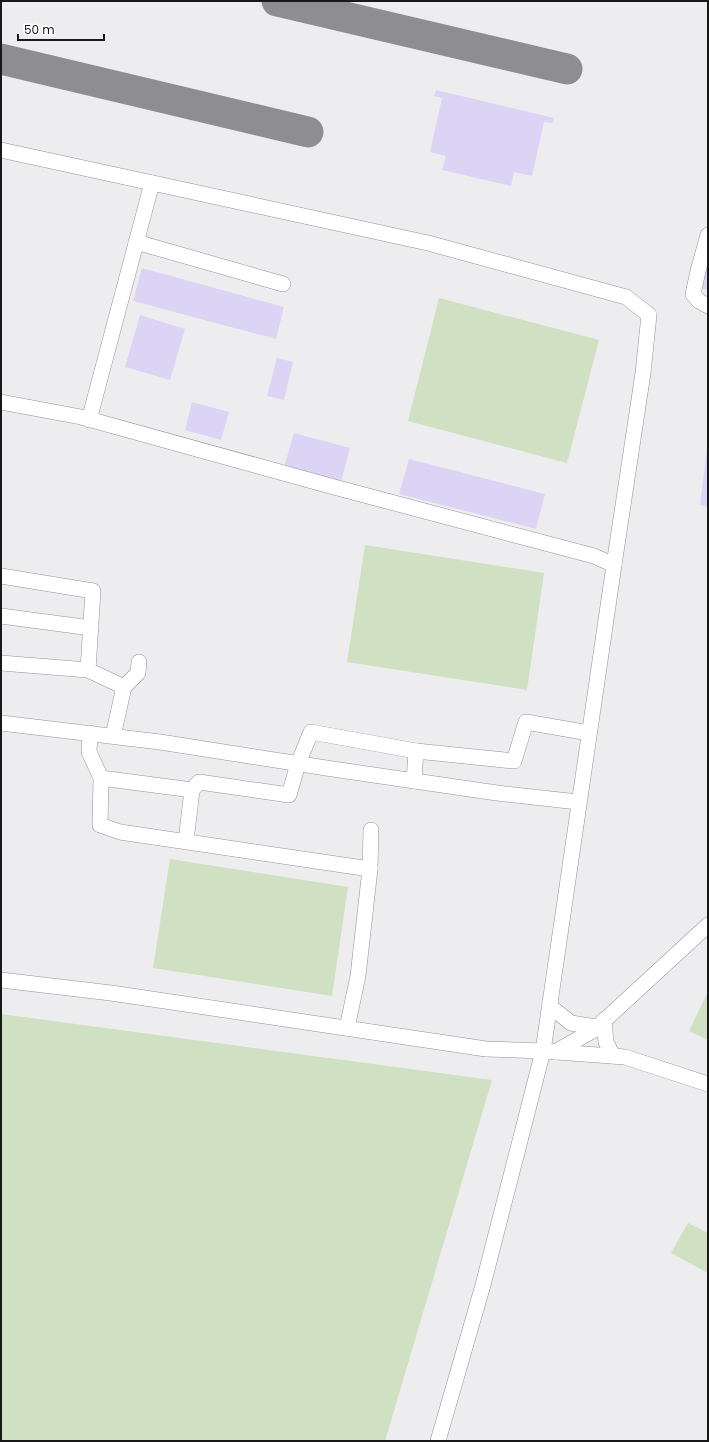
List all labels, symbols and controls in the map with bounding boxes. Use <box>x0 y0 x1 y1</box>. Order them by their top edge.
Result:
scale bar <box>18 16 104 42</box>
text: 50 m <box>24 21 55 38</box>

